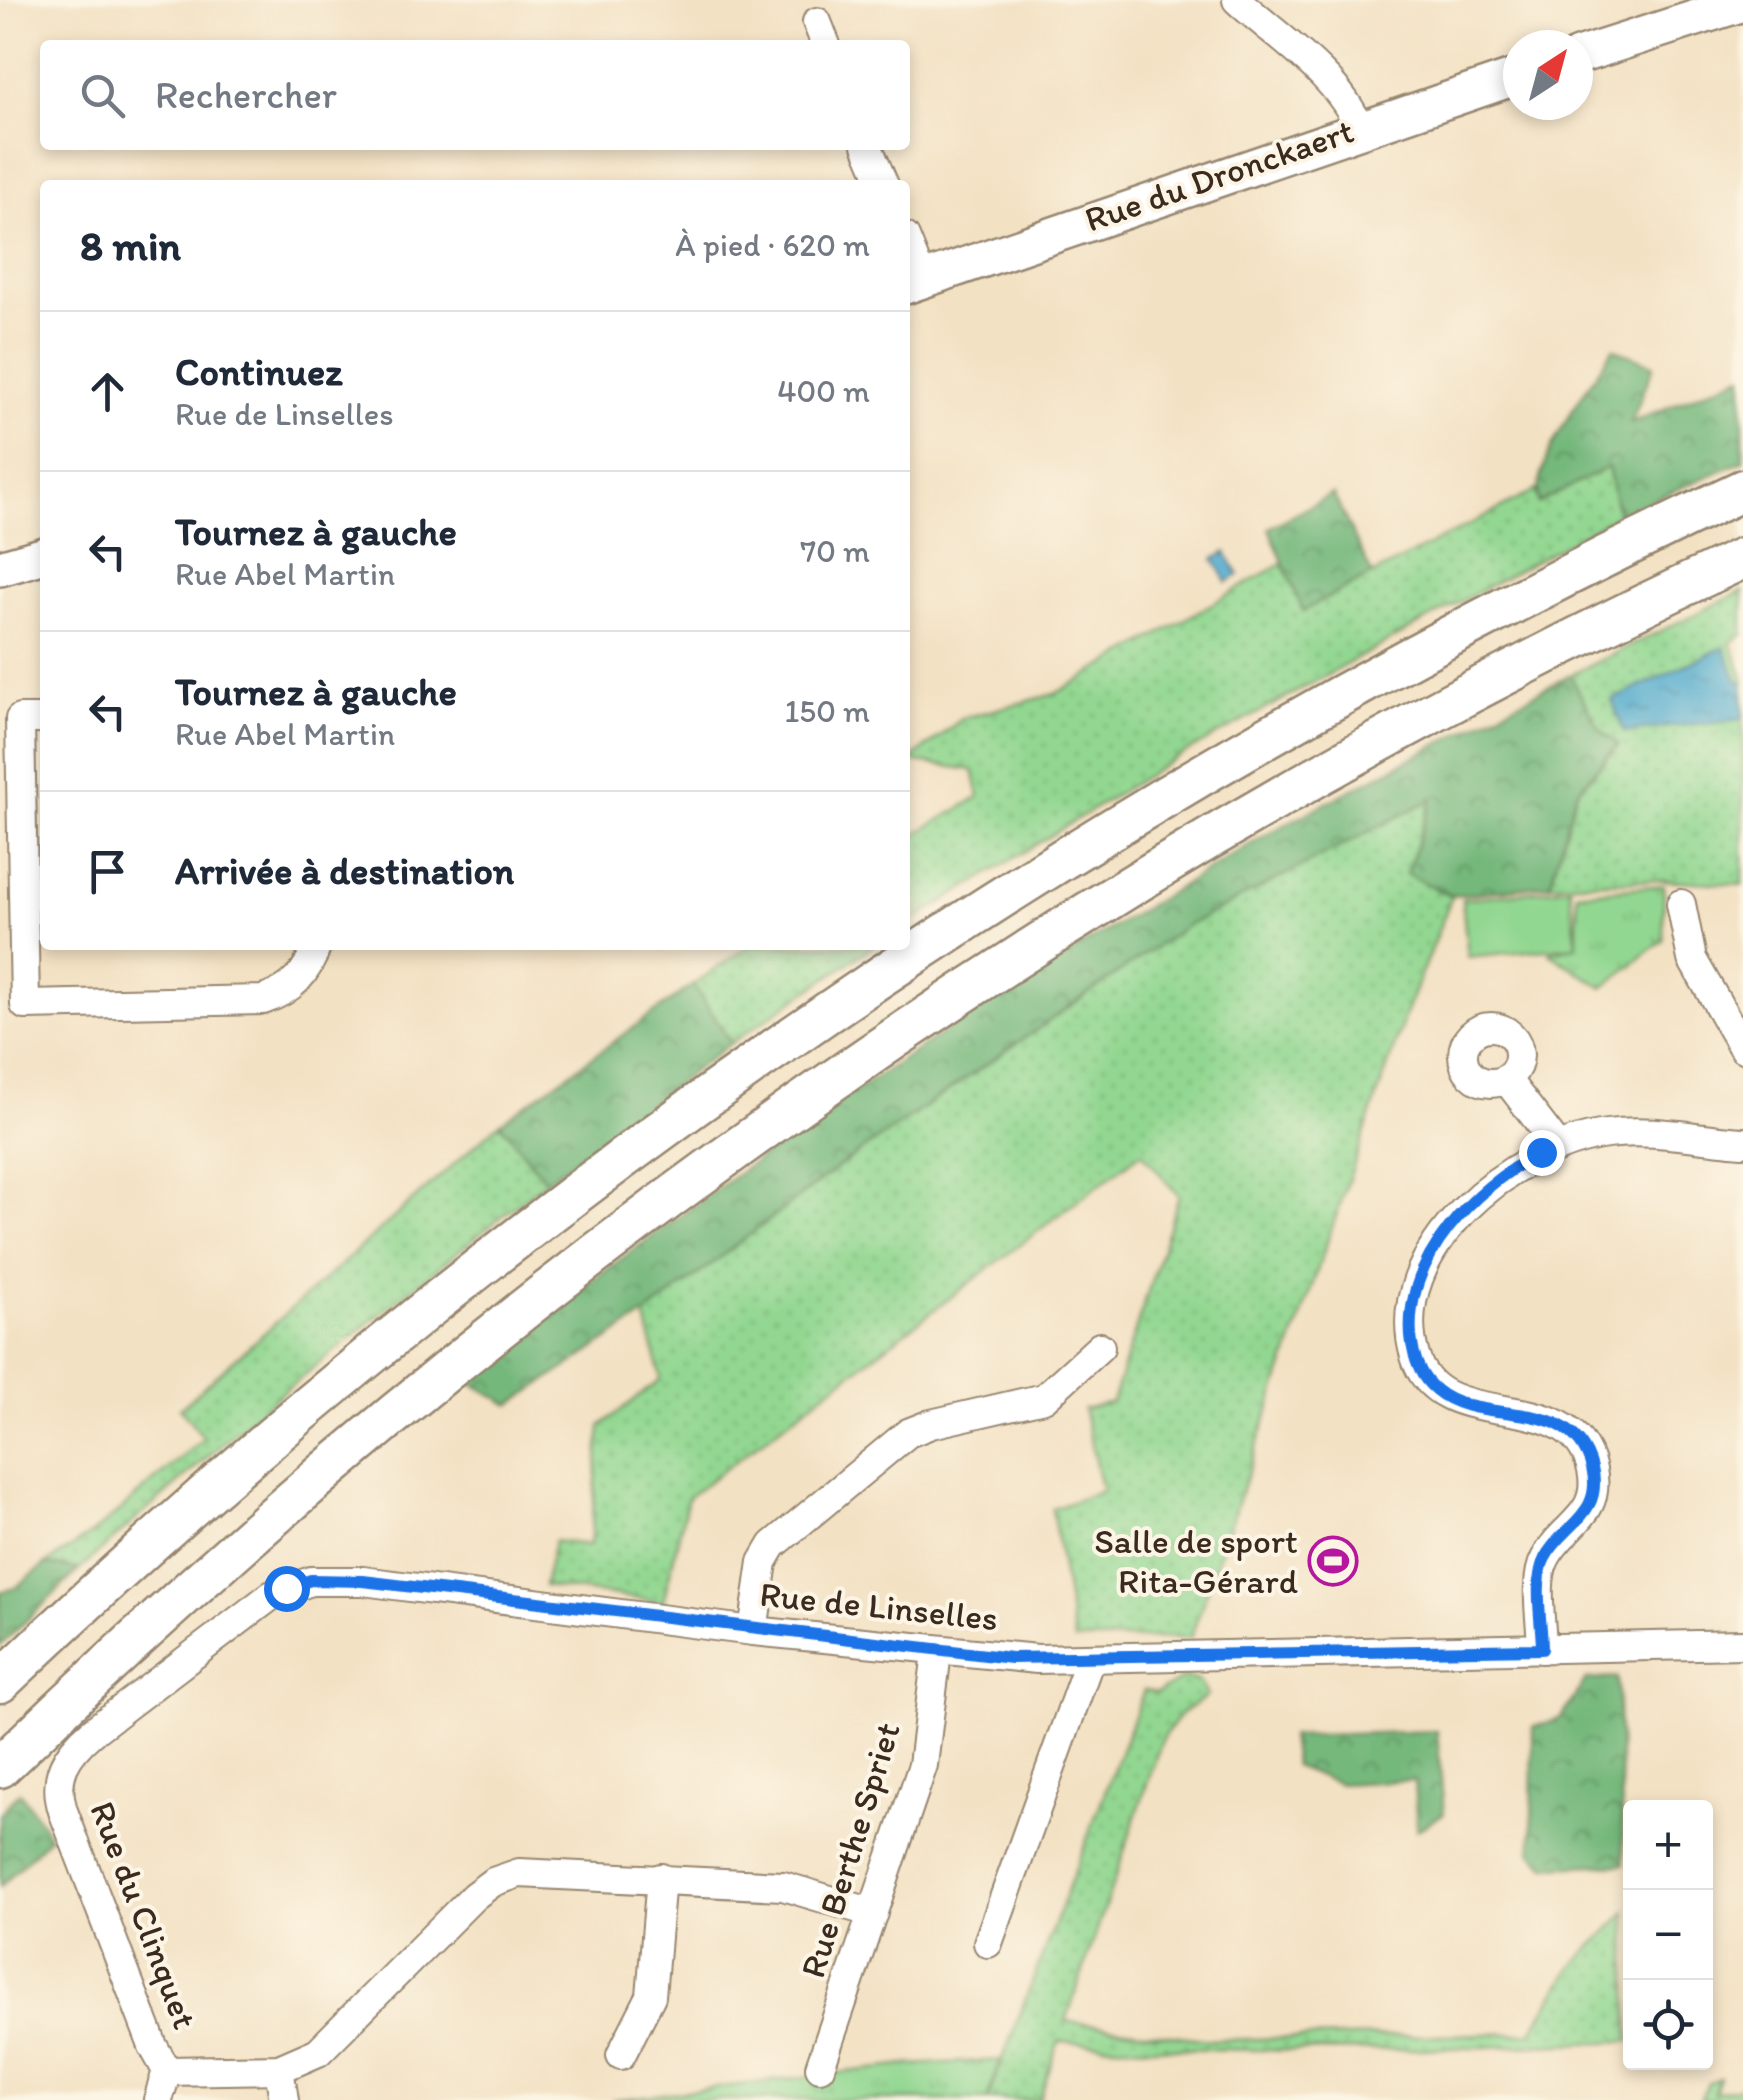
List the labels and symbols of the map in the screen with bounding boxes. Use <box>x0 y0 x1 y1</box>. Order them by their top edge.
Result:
north arrow <box>1503 30 1593 120</box>
street label: Rue du Dronckaert <box>1079 109 1359 241</box>
route end <box>1519 1130 1565 1176</box>
place label: Salle de sport Rita-Gérard <box>1094 1520 1298 1602</box>
sports icon: Salle de sport Rita-Gérard <box>1307 1535 1359 1587</box>
route start <box>264 1566 310 1612</box>
street label: Rue de Linselles <box>758 1573 1000 1639</box>
street label: Rue Berthe Spriet <box>791 1717 909 1983</box>
street label: Rue du Clinquet <box>81 1796 207 2034</box>

